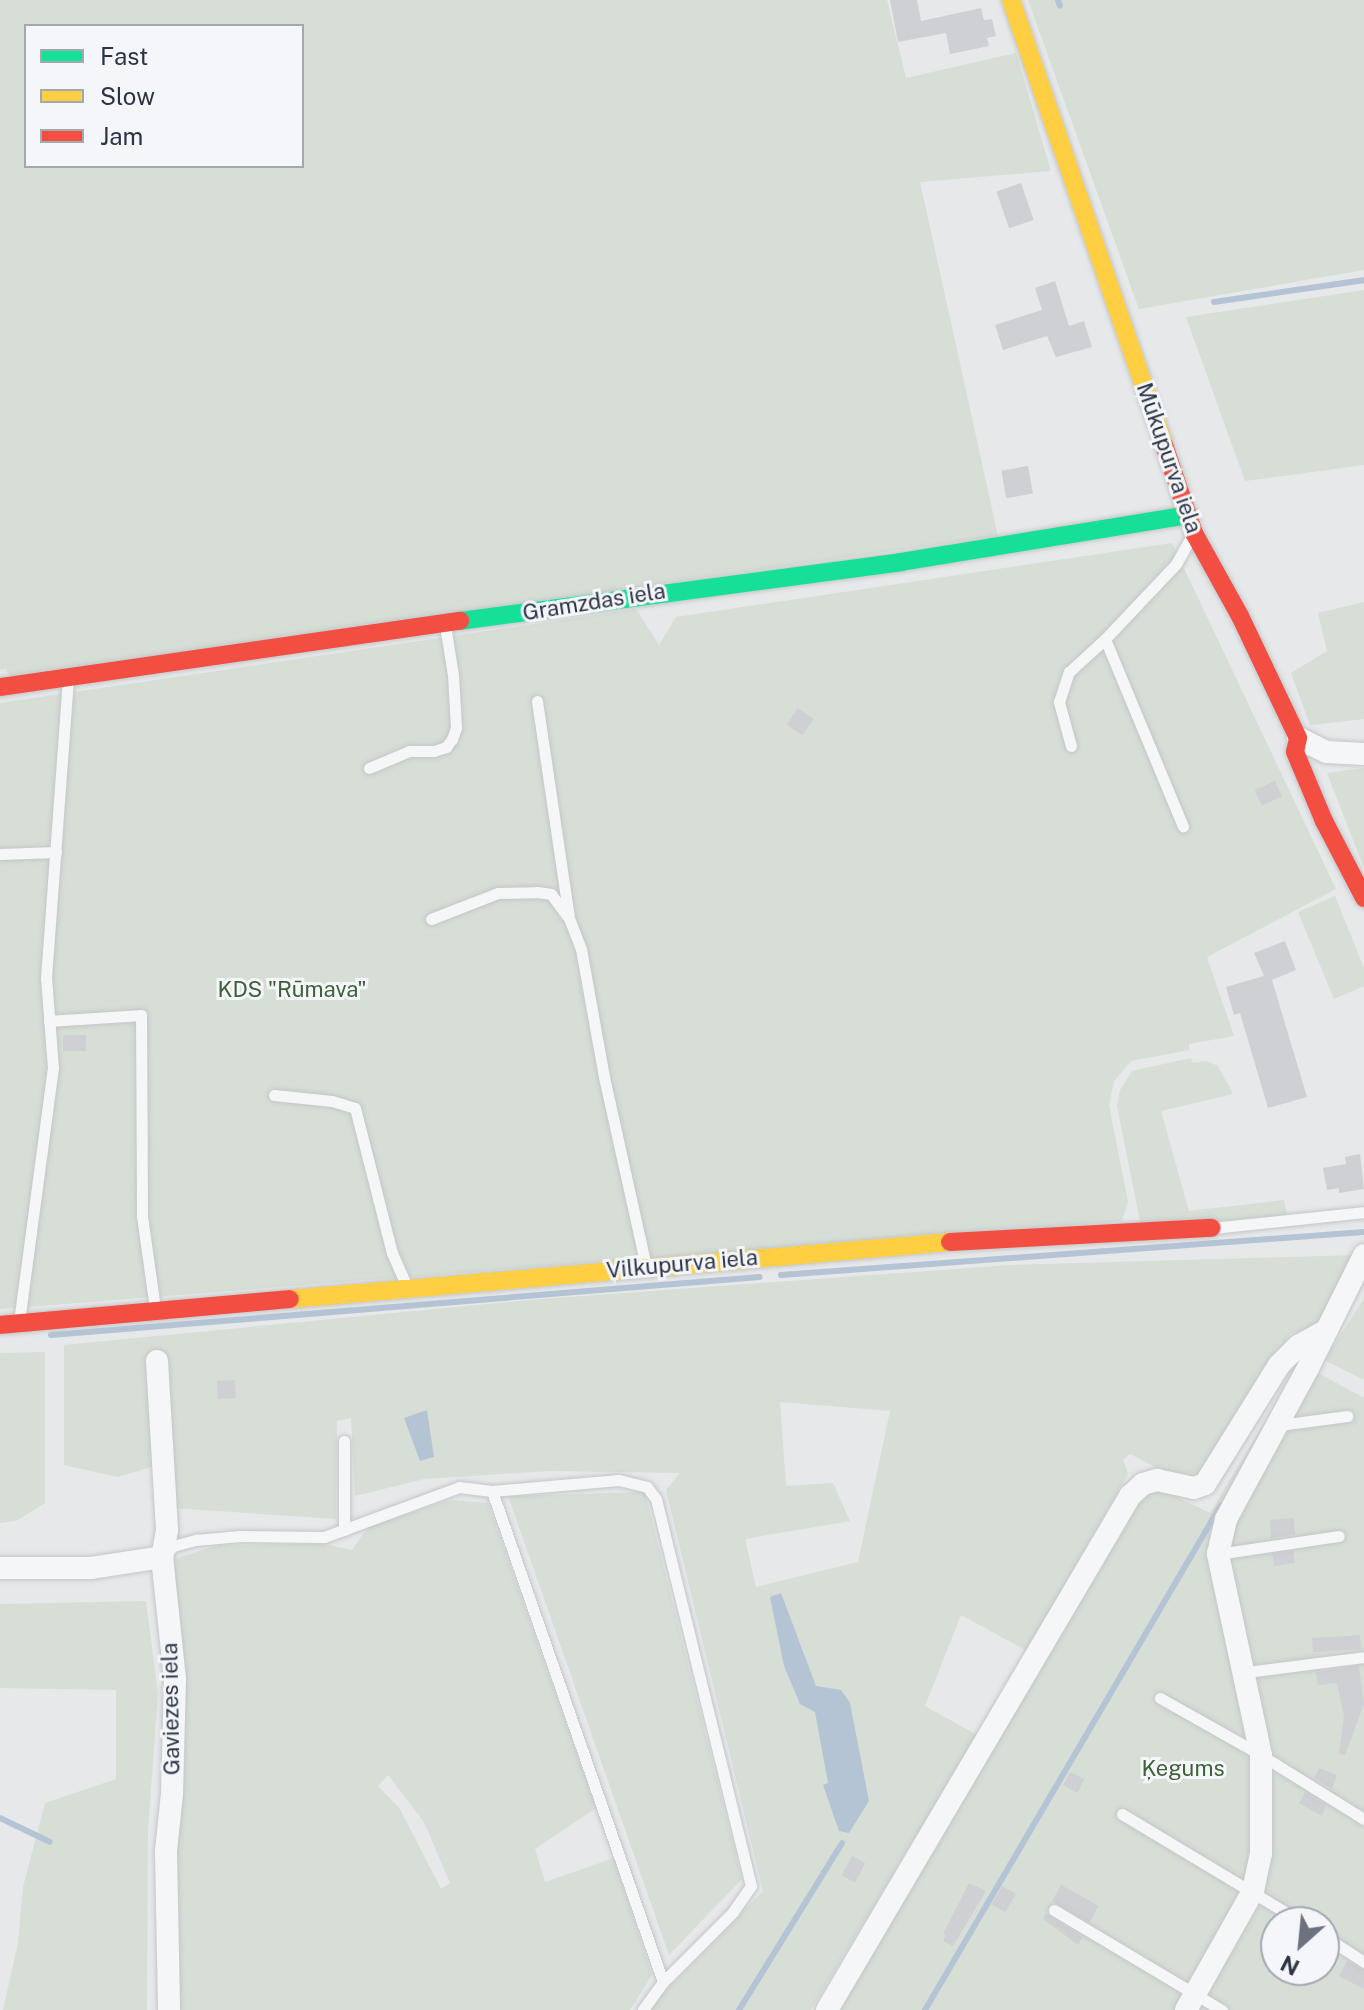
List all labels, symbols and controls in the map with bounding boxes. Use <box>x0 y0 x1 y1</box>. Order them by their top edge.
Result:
legend <box>24 24 304 168</box>
text: Fast <box>100 42 148 70</box>
text: Slow <box>100 82 155 110</box>
text: Jam <box>100 122 143 150</box>
street label: Mūkupurva iela <box>1131 379 1207 537</box>
street label: Gramzdas iela <box>521 578 667 626</box>
park label: KDS "Rūmava" <box>217 977 367 1003</box>
street label: Vilkupurva iela <box>605 1244 759 1284</box>
street label: Gaviezes iela <box>157 1642 185 1776</box>
park label: Ķegums <box>1141 1756 1225 1782</box>
north arrow <box>1260 1906 1340 1986</box>
text: N <box>1276 1950 1304 1981</box>

